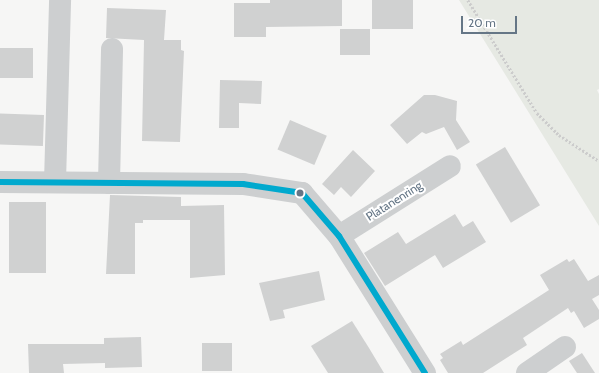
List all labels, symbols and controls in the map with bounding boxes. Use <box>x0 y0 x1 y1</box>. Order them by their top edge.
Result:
scale bar <box>463 8 519 34</box>
text: 20 m <box>468 15 496 30</box>
street label: Platanenring <box>363 178 425 224</box>
unlabelled marker <box>295 188 305 198</box>

